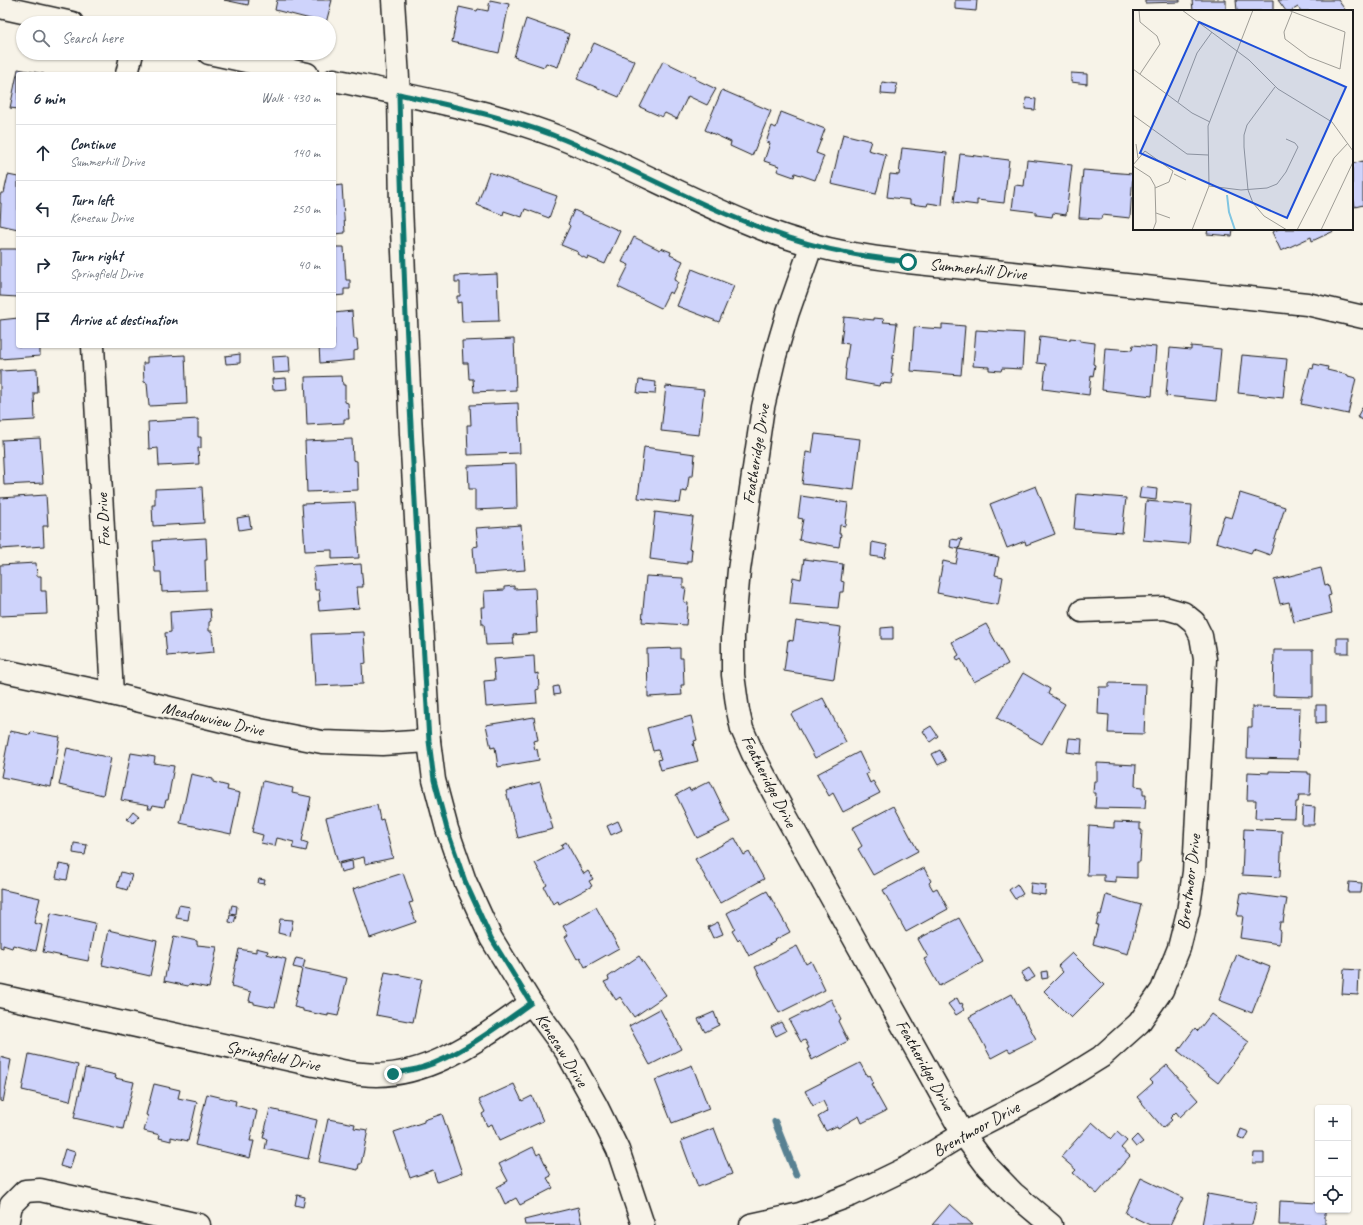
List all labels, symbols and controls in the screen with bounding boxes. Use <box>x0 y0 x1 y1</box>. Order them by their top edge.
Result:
inset map <box>1133 10 1353 230</box>
search box <box>16 16 336 60</box>
icon: search <box>30 27 52 49</box>
text: Search here <box>62 29 123 48</box>
text: 6 min <box>32 88 65 109</box>
text: Walk · 430 m <box>261 90 320 106</box>
text: Continue <box>70 135 115 154</box>
icon: ahead <box>32 142 54 164</box>
text: 140 m <box>292 145 320 161</box>
text: Summerhill Drive <box>70 154 144 170</box>
text: Turn left <box>70 191 113 210</box>
icon: left <box>32 198 54 220</box>
text: 250 m <box>292 201 320 217</box>
text: Kenesaw Drive <box>70 210 133 226</box>
text: Turn right <box>70 247 123 266</box>
route start <box>899 253 917 271</box>
street label: Summerhill Drive <box>929 253 1029 285</box>
icon: right <box>32 254 54 276</box>
text: 40 m <box>298 257 320 273</box>
text: Springfield Drive <box>70 266 143 282</box>
icon: arrive <box>32 310 54 332</box>
text: Arrive at destination <box>70 311 177 330</box>
street label: Featheridge Drive <box>738 401 774 505</box>
street label: Fox Drive <box>91 491 115 547</box>
street label: Meadowview Drive <box>160 697 267 741</box>
street label: Featheridge Drive <box>737 731 802 832</box>
street label: Brentmoor Drive <box>1173 832 1205 931</box>
street label: Kenesaw Drive <box>531 1009 594 1092</box>
street label: Featheridge Drive <box>891 1016 959 1115</box>
street label: Springfield Drive <box>224 1036 323 1076</box>
route end <box>384 1065 402 1083</box>
street label: Brentmoor Drive <box>929 1096 1024 1161</box>
map controls <box>1315 1105 1351 1213</box>
button: + <box>1315 1105 1351 1141</box>
button: − <box>1315 1141 1351 1177</box>
button: locate <box>1315 1177 1351 1213</box>

